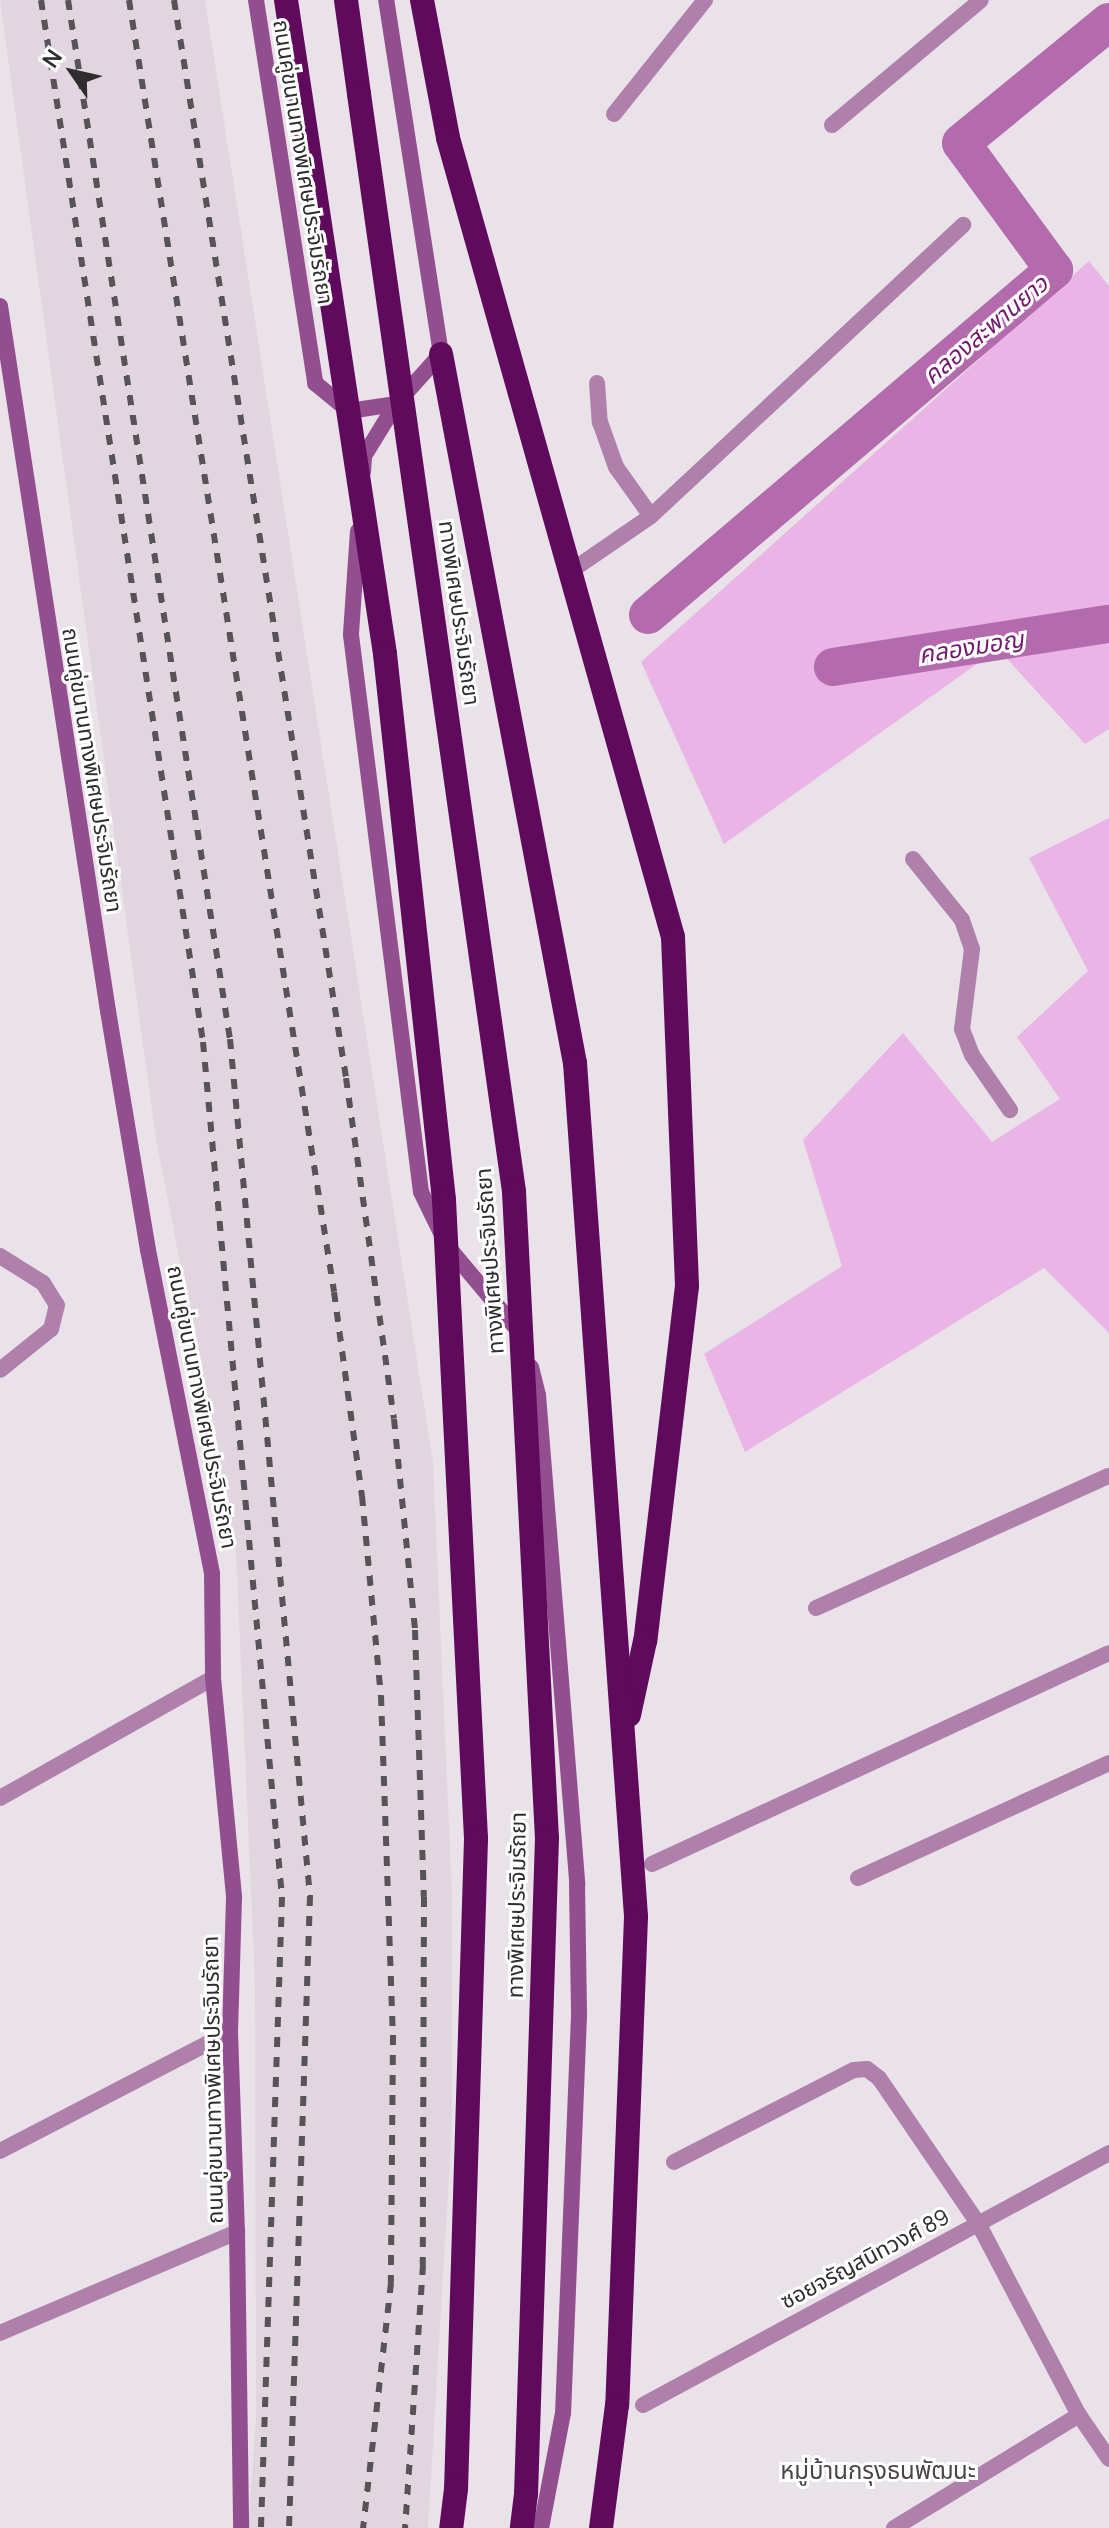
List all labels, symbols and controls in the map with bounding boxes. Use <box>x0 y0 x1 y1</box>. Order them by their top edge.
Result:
street label: ถนนคู่ขนานทางพิเศษประจิมรัถยา <box>267 18 339 306</box>
north arrow <box>32 32 112 112</box>
text: N <box>35 44 69 74</box>
water label: คลองสะพานยาว <box>917 269 1053 389</box>
street label: ทางพิเศษประจิมรัถยา <box>433 519 485 707</box>
water label: คลองมอญ <box>917 624 1025 668</box>
street label: ถนนคู่ขนานทางพิเศษประจิมรัถยา <box>56 626 128 914</box>
street label: ทางพิเศษประจิมรัถยา <box>470 1167 510 1355</box>
street label: ถนนคู่ขนานทางพิเศษประจิมรัถยา <box>162 1263 242 1551</box>
street label: ทางพิเศษประจิมรัถยา <box>502 1812 532 1998</box>
street label: ถนนคู่ขนานทางพิเศษประจิมรัถยา <box>197 1936 229 2224</box>
street label: ซอยจรัญสนิทวงศ์ 89 <box>776 2203 954 2315</box>
district label: หมู่บ้านกรุงธนพัฒนะ <box>780 2456 976 2484</box>

